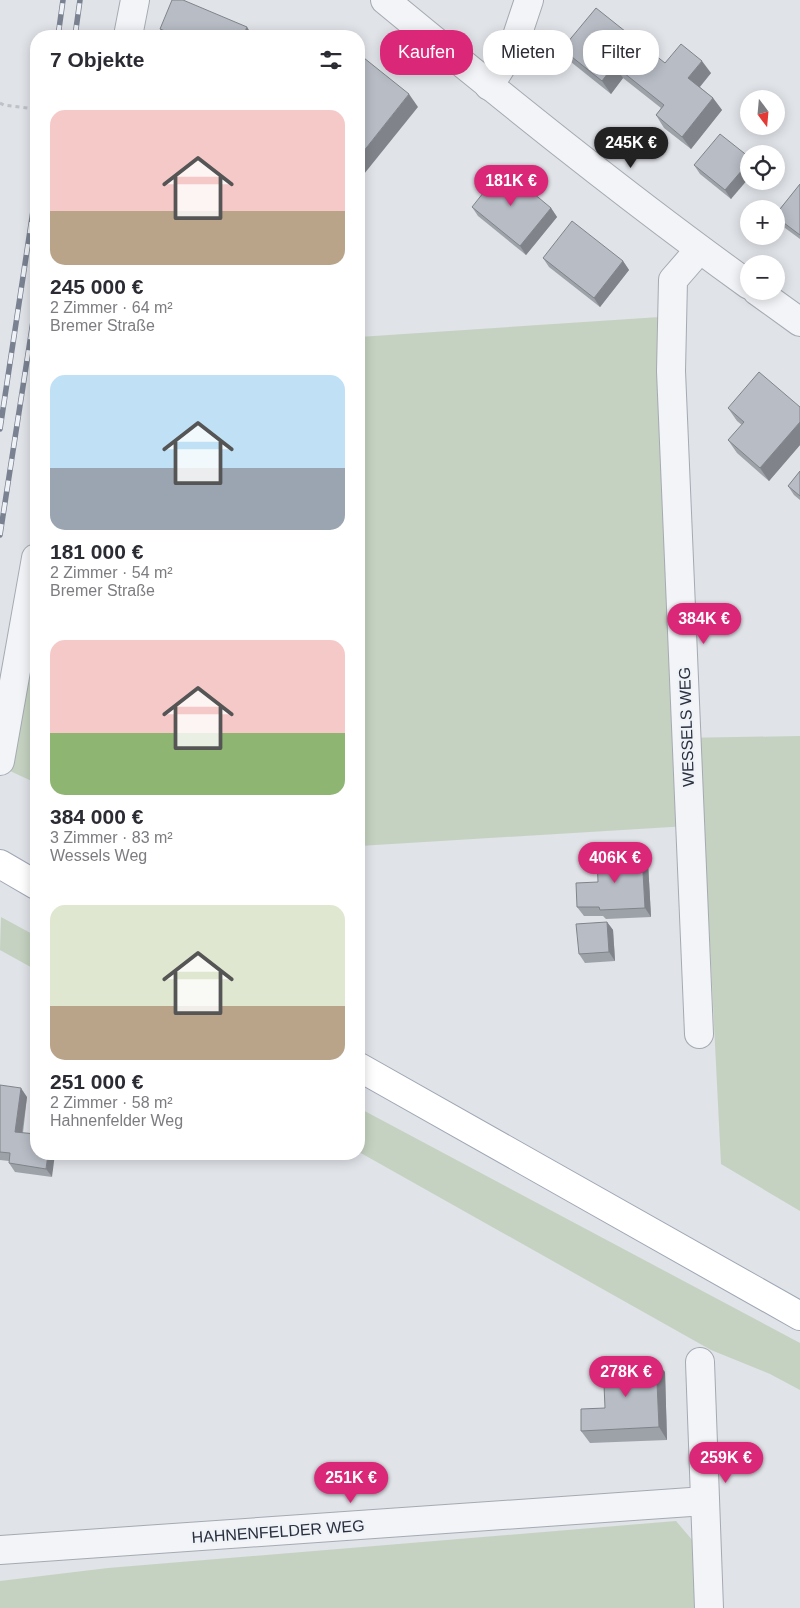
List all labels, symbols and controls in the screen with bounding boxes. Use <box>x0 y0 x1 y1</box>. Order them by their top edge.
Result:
chip: Kaufen <box>380 30 473 75</box>
chip: Mieten <box>483 30 573 75</box>
chip: Filter <box>583 30 659 75</box>
icon: filters <box>317 46 345 74</box>
text: 7 Objekte <box>50 48 145 71</box>
north arrow <box>740 90 785 135</box>
map controls <box>740 90 785 300</box>
pin: 245K € <box>590 126 672 169</box>
text: 245K € <box>605 134 657 151</box>
icon: home <box>153 143 243 233</box>
button: locate <box>740 145 785 190</box>
pin: 181K € <box>470 164 552 207</box>
text: 181K € <box>485 172 537 189</box>
button: + <box>740 200 785 245</box>
button: − <box>740 255 785 300</box>
text: 245 000 € <box>50 275 143 298</box>
text: 2 Zimmer · 64 m² <box>50 299 173 316</box>
text: Bremer Straße <box>50 317 155 334</box>
icon: home <box>153 408 243 498</box>
text: 181 000 € <box>50 540 143 563</box>
text: 2 Zimmer · 54 m² <box>50 564 173 581</box>
text: Bremer Straße <box>50 582 155 599</box>
pin: 384K € <box>663 602 745 645</box>
text: 384K € <box>678 610 730 627</box>
street label: WESSELS WEG <box>676 667 697 787</box>
icon: home <box>153 673 243 763</box>
text: 384 000 € <box>50 805 143 828</box>
text: 3 Zimmer · 83 m² <box>50 829 173 846</box>
pin: 406K € <box>574 842 656 884</box>
text: Wessels Weg <box>50 847 147 864</box>
text: 406K € <box>589 849 641 866</box>
icon: home <box>153 938 243 1028</box>
text: 251 000 € <box>50 1070 143 1093</box>
text: 2 Zimmer · 58 m² <box>50 1094 173 1111</box>
text: Hahnenfelder Weg <box>50 1112 183 1129</box>
pin: 278K € <box>585 1356 667 1398</box>
text: 278K € <box>600 1363 652 1380</box>
pin: 259K € <box>685 1442 767 1484</box>
text: 259K € <box>700 1449 752 1466</box>
pin: 251K € <box>310 1462 392 1504</box>
text: 251K € <box>325 1469 377 1486</box>
street label: HAHNENFELDER WEG <box>191 1517 365 1546</box>

